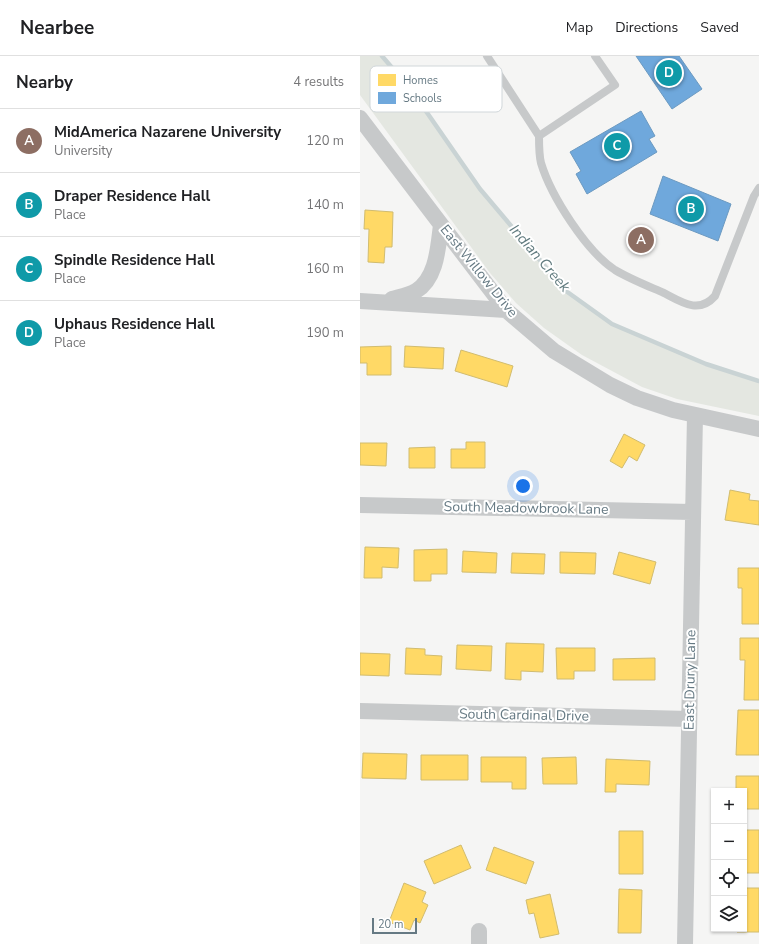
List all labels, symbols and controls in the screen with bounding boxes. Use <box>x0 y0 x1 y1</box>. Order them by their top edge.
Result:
text: Nearbee <box>20 15 94 41</box>
text: Map <box>566 18 593 37</box>
text: Directions <box>615 18 678 37</box>
text: Saved <box>700 18 739 37</box>
pin: D <box>656 58 682 88</box>
legend <box>370 66 502 112</box>
text: Nearby <box>16 71 73 94</box>
text: 4 results <box>293 73 344 91</box>
text: Homes <box>403 73 438 88</box>
text: Schools <box>403 91 442 106</box>
text: MidAmerica Nazarene University <box>54 122 281 142</box>
pin: C <box>604 131 630 161</box>
text: A <box>24 132 34 150</box>
text: 120 m <box>306 132 344 150</box>
text: University <box>54 142 113 160</box>
text: Draper Residence Hall <box>54 186 210 206</box>
pin: B <box>678 194 704 224</box>
text: B <box>25 196 33 214</box>
text: 140 m <box>306 196 344 214</box>
text: Place <box>54 206 86 224</box>
water label: Indian Creek <box>505 220 575 297</box>
street label: East Willow Drive <box>436 221 522 321</box>
pin: A <box>628 225 654 255</box>
text: Spindle Residence Hall <box>54 250 215 270</box>
text: C <box>25 260 33 278</box>
text: 160 m <box>306 260 344 278</box>
text: Place <box>54 270 86 288</box>
text: Uphaus Residence Hall <box>54 314 215 334</box>
text: D <box>24 324 34 342</box>
text: 190 m <box>306 324 344 342</box>
text: Place <box>54 334 86 352</box>
your location <box>513 476 533 496</box>
street label: South Meadowbrook Lane <box>443 497 609 519</box>
street label: East Drury Lane <box>680 630 700 730</box>
street label: South Cardinal Drive <box>459 704 589 726</box>
map controls <box>711 788 747 932</box>
button: + <box>711 788 747 824</box>
button: − <box>711 824 747 860</box>
button: locate <box>711 860 747 896</box>
button: layers <box>711 896 747 932</box>
scale bar <box>372 916 417 935</box>
text: 20 m <box>378 917 403 932</box>

